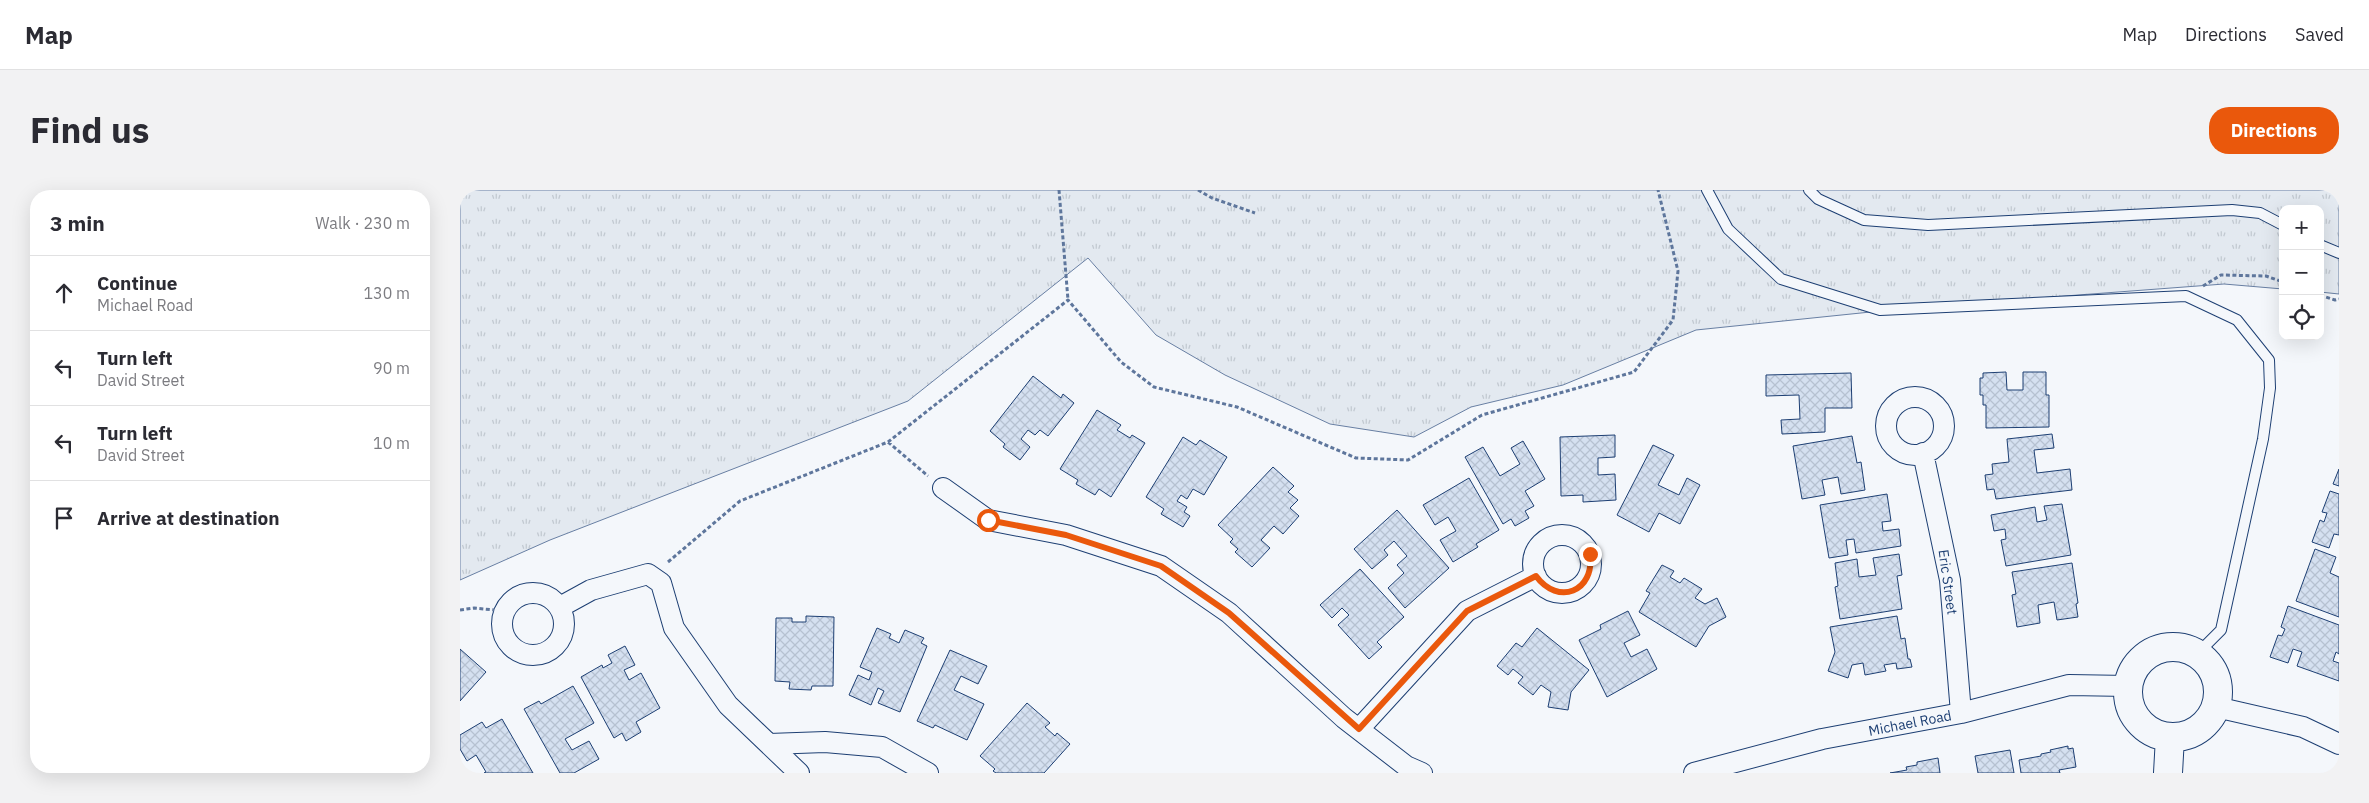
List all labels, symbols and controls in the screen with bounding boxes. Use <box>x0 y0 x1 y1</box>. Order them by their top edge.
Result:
text: Map <box>25 19 73 51</box>
text: Map <box>2122 23 2157 46</box>
text: Directions <box>2185 23 2267 46</box>
text: Saved <box>2295 23 2344 46</box>
text: Find us <box>30 107 149 153</box>
button: Directions <box>2209 107 2339 154</box>
map controls <box>2279 205 2324 340</box>
button: + <box>2279 205 2324 250</box>
text: 3 min <box>50 209 105 237</box>
text: Walk · 230 m <box>315 213 410 233</box>
button: − <box>2279 250 2324 295</box>
text: Continue <box>97 271 177 295</box>
icon: ahead <box>50 279 78 307</box>
text: 130 m <box>363 283 410 303</box>
text: Michael Road <box>97 295 193 315</box>
button: locate <box>2279 295 2324 340</box>
text: Turn left <box>97 346 173 370</box>
icon: left <box>50 354 78 382</box>
text: 90 m <box>373 358 410 378</box>
text: David Street <box>97 370 185 390</box>
text: Turn left <box>97 421 173 445</box>
icon: left <box>50 429 78 457</box>
text: 10 m <box>373 433 410 453</box>
text: David Street <box>97 445 185 465</box>
icon: arrive <box>50 504 78 532</box>
text: Arrive at destination <box>97 506 280 530</box>
route start <box>977 509 1000 532</box>
route end <box>1579 543 1602 566</box>
street label: Eric Street <box>1935 548 1961 616</box>
street label: Michael Road <box>1867 706 1953 740</box>

